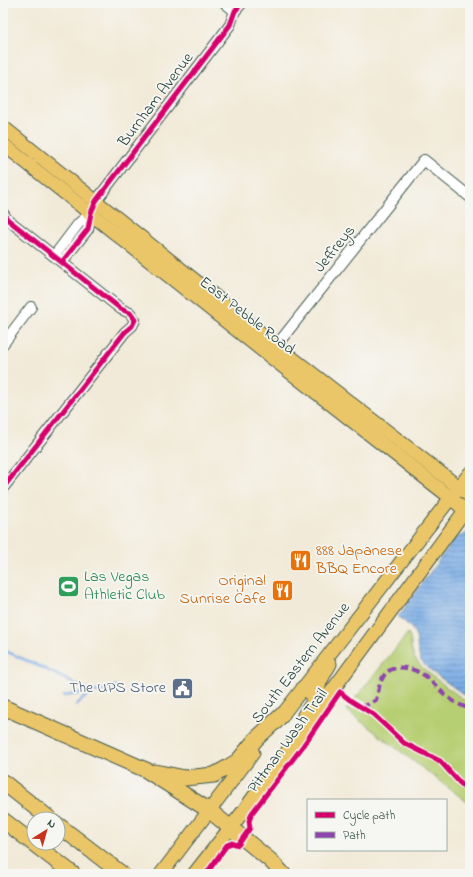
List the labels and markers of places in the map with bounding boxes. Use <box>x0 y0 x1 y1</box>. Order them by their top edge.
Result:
place label: 888 Japanese BBQ Encore <box>315 539 403 581</box>
restaurant icon: 888 Japanese BBQ Encore <box>288 547 314 573</box>
place label: Las Vegas Athletic Club <box>84 565 166 607</box>
place label: Original Sunrise Cafe <box>180 569 267 611</box>
sports icon: Las Vegas Athletic Club <box>56 573 82 599</box>
restaurant icon: Original Sunrise Cafe <box>269 577 295 603</box>
public building icon: The UPS Store <box>169 675 195 701</box>
place label: The UPS Store <box>69 676 167 700</box>

